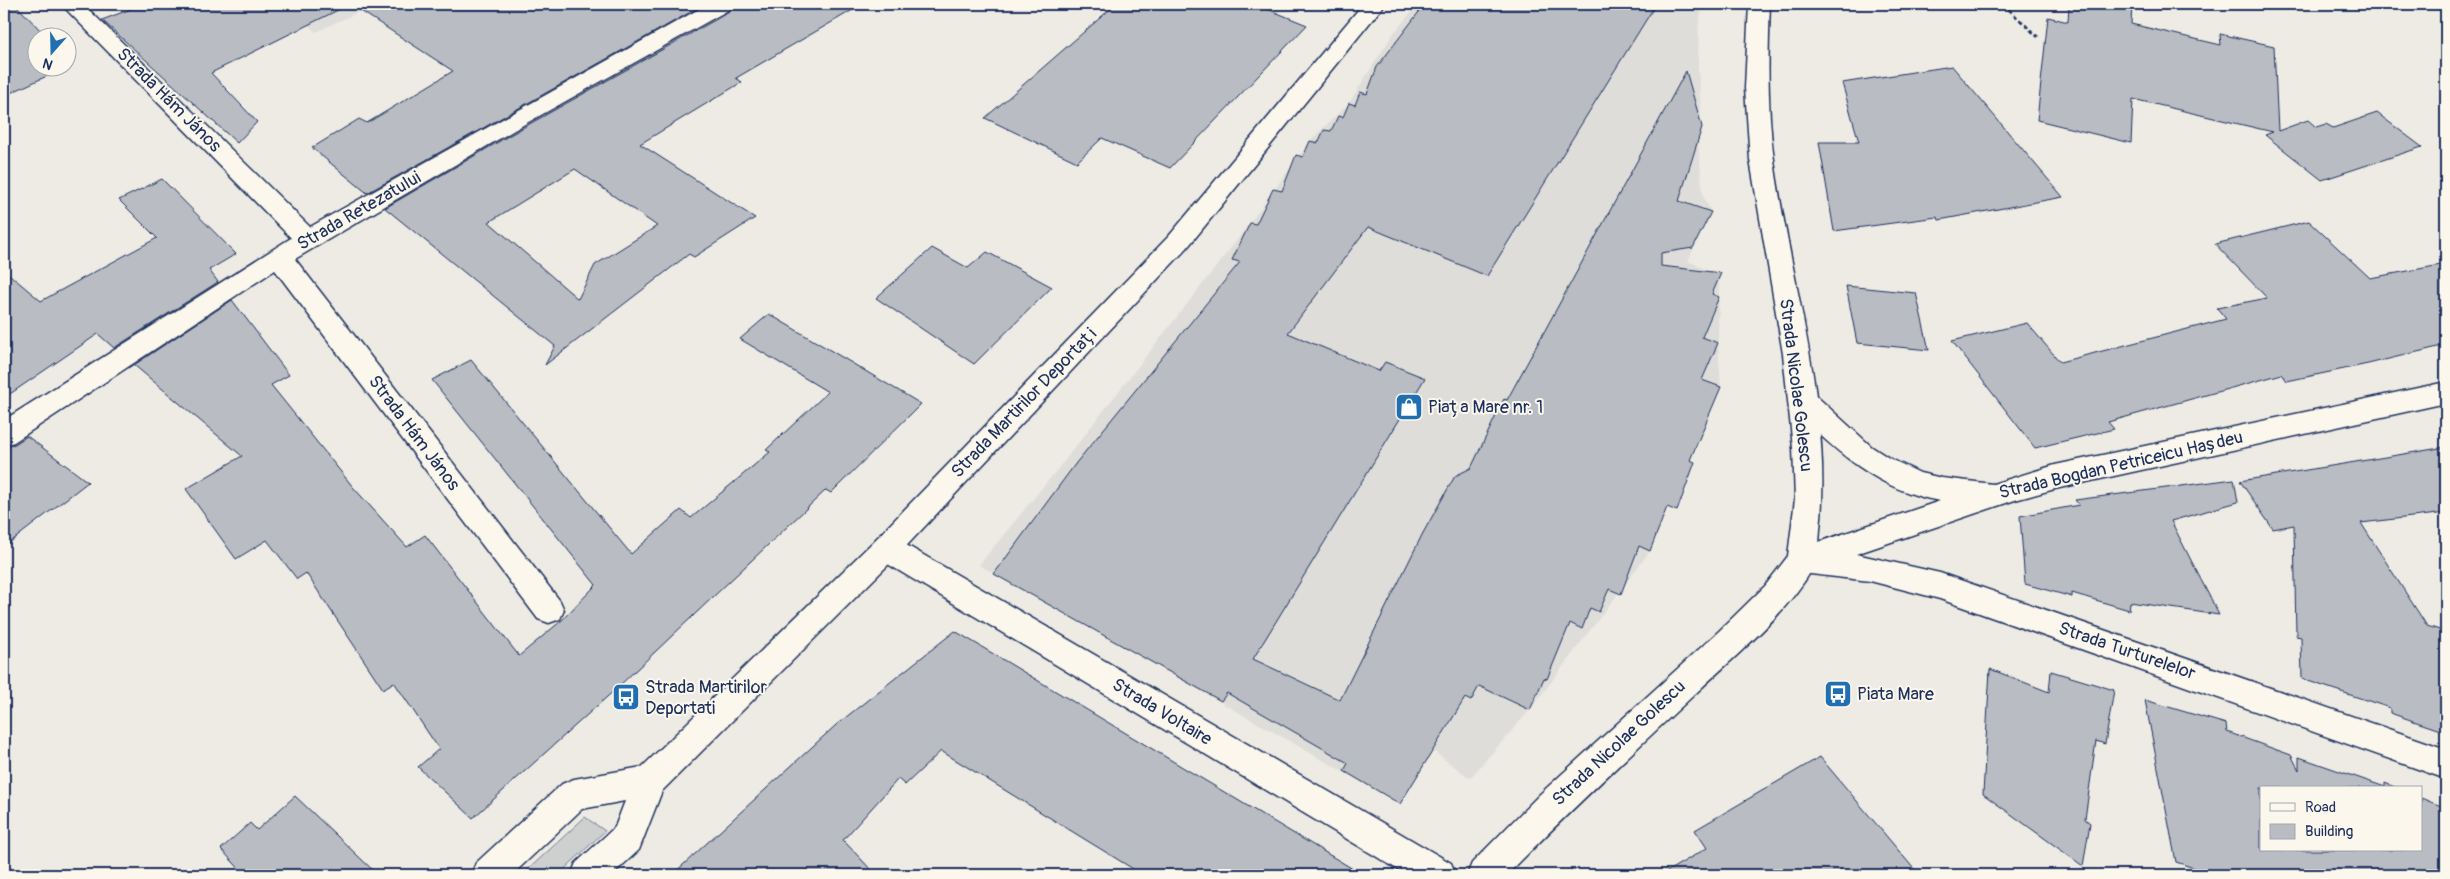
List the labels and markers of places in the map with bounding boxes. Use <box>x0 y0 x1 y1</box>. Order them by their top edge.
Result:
shop icon: Piața Mare nr. 1 <box>1394 392 1424 422</box>
place label: Piața Mare nr. 1 <box>1428 396 1543 419</box>
place label: Strada Martirilor Deportati <box>645 676 767 720</box>
bus stop icon: Piata Mare <box>1823 679 1853 709</box>
bus stop icon: Strada Martirilor Deportati <box>611 682 641 712</box>
place label: Piata Mare <box>1857 683 1934 706</box>

